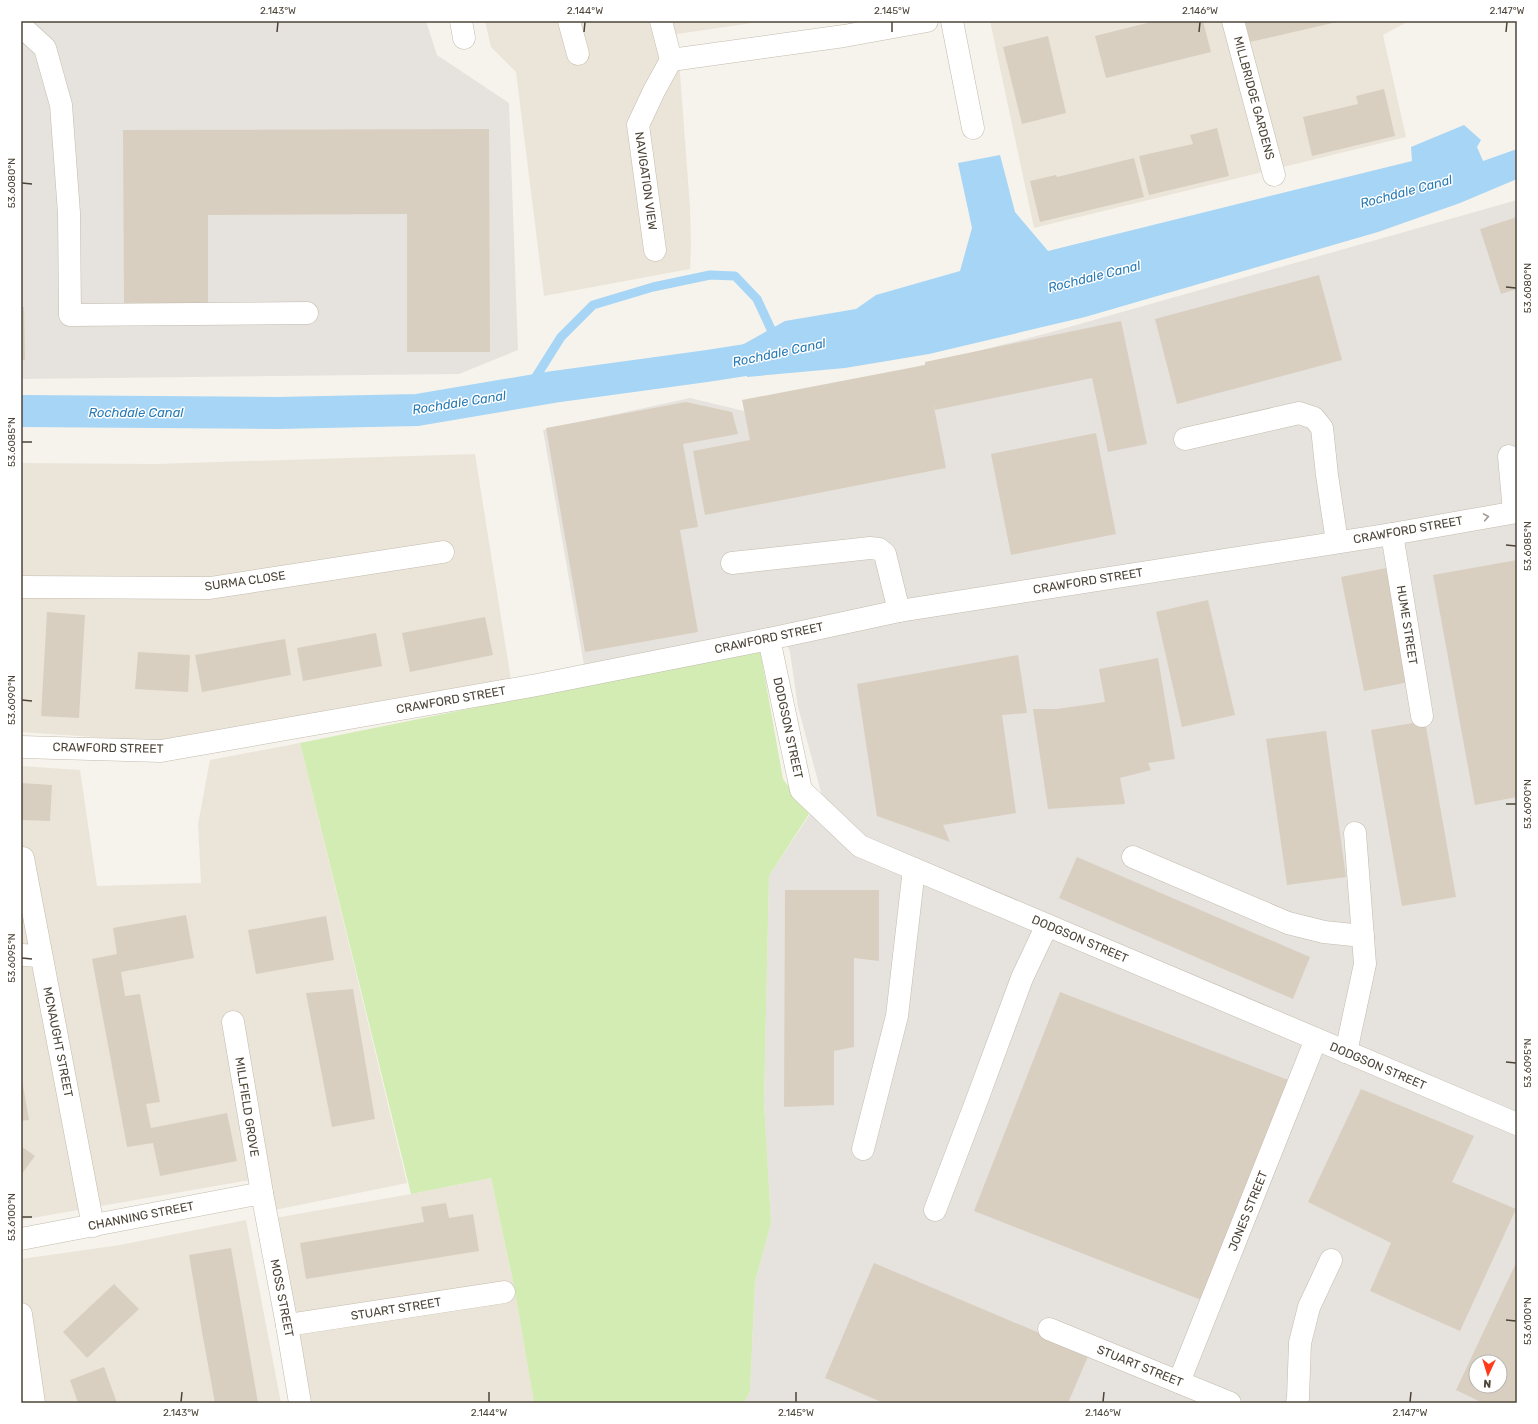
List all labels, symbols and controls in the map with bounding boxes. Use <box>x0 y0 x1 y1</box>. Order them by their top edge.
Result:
text: 2.143°W <box>260 5 296 17</box>
text: 2.144°W <box>567 5 603 17</box>
text: 2.145°W <box>874 5 910 17</box>
text: 2.146°W <box>1182 5 1218 17</box>
text: 2.147°W <box>1489 5 1525 17</box>
street label: MILLBRIDGE GARDENS <box>1231 35 1277 161</box>
street label: NAVIGATION VIEW <box>632 131 660 232</box>
text: 53.6080°N <box>6 158 18 208</box>
water label: Rochdale Canal <box>1358 172 1455 211</box>
water label: Rochdale Canal <box>1046 258 1143 295</box>
text: 53.6080°N <box>1522 263 1534 313</box>
water label: Rochdale Canal <box>731 335 828 370</box>
water label: Rochdale Canal <box>411 388 508 417</box>
water label: Rochdale Canal <box>89 405 184 420</box>
text: 53.6085°N <box>6 417 18 467</box>
street label: CRAWFORD STREET <box>1352 513 1464 547</box>
one-way arrow <box>1483 513 1489 522</box>
text: 53.6085°N <box>1522 521 1534 571</box>
street label: CRAWFORD STREET <box>1032 565 1144 597</box>
street label: SURMA CLOSE <box>204 568 286 594</box>
street label: HUME STREET <box>1394 584 1420 666</box>
street label: CRAWFORD STREET <box>713 620 825 656</box>
text: 53.6090°N <box>6 675 18 725</box>
street label: DODGSON STREET <box>770 676 806 780</box>
street label: CRAWFORD STREET <box>395 683 507 717</box>
street label: CRAWFORD STREET <box>52 740 164 756</box>
text: 53.6090°N <box>1522 779 1534 829</box>
street label: DODGSON STREET <box>1030 912 1130 966</box>
text: 53.6095°N <box>6 933 18 983</box>
street label: MCNAUGHT STREET <box>40 986 76 1098</box>
text: 53.6095°N <box>1522 1038 1534 1088</box>
street label: DODGSON STREET <box>1328 1039 1428 1093</box>
street label: MILLFIELD GROVE <box>232 1056 262 1158</box>
street label: JONES STREET <box>1226 1169 1271 1253</box>
text: 53.6100°N <box>6 1193 18 1241</box>
street label: CHANNING STREET <box>87 1199 195 1233</box>
street label: MOSS STREET <box>268 1258 296 1338</box>
street label: STUART STREET <box>350 1295 442 1323</box>
text: 53.6100°N <box>1522 1297 1534 1345</box>
street label: STUART STREET <box>1095 1342 1185 1390</box>
north arrow <box>1468 1354 1508 1394</box>
text: N <box>1483 1377 1492 1390</box>
text: 2.143°W <box>163 1407 199 1419</box>
text: 2.144°W <box>471 1407 507 1419</box>
text: 2.145°W <box>778 1407 814 1419</box>
text: 2.146°W <box>1085 1407 1121 1419</box>
text: 2.147°W <box>1392 1407 1428 1419</box>

